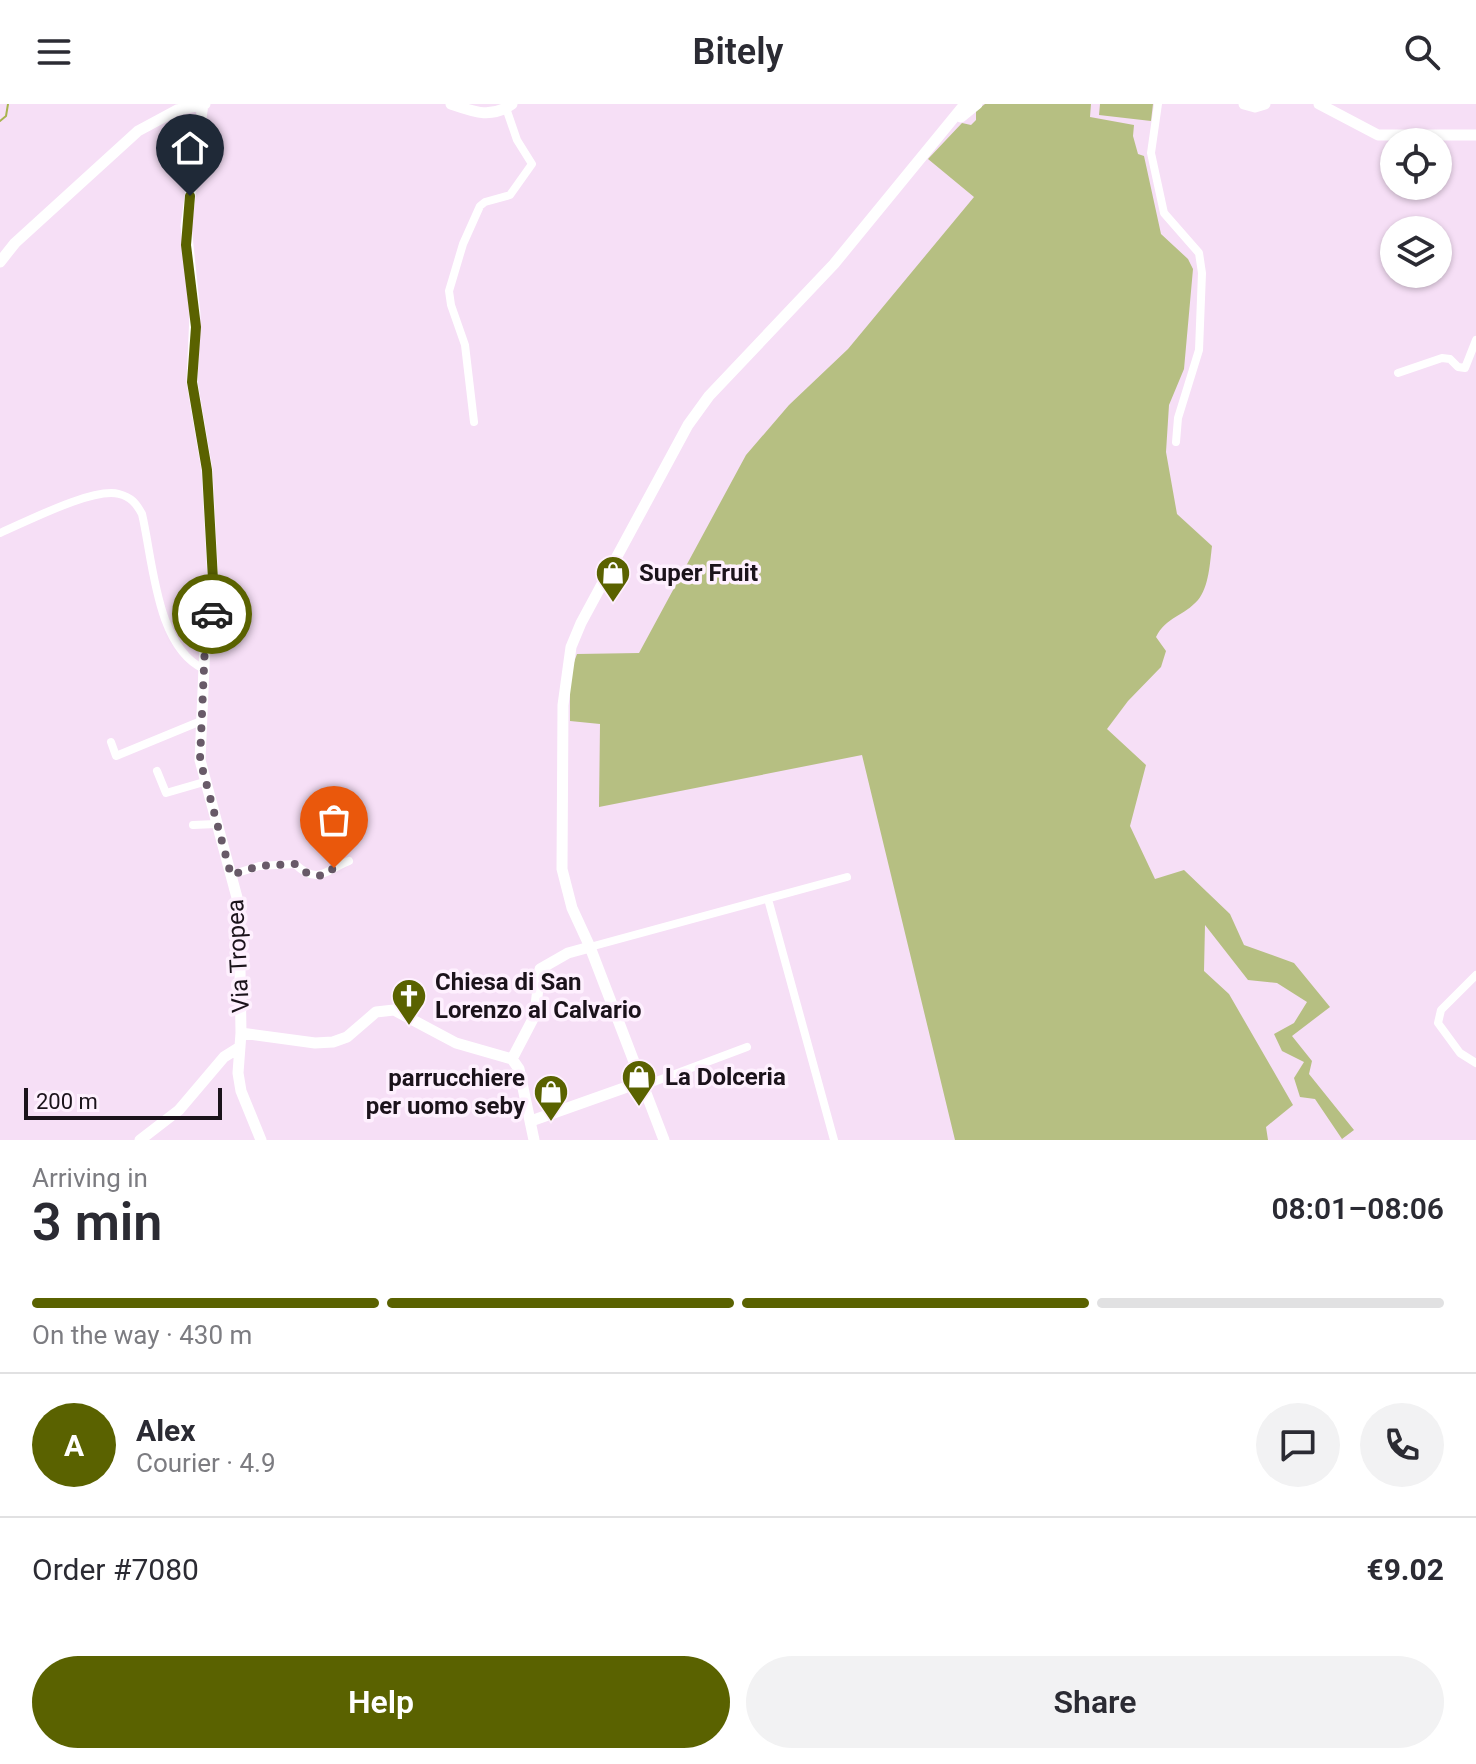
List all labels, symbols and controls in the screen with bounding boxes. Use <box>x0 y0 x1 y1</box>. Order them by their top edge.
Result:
icon: menu <box>32 30 76 74</box>
icon: search <box>1400 30 1444 74</box>
text: Bitely <box>693 31 783 73</box>
pin <box>156 114 224 196</box>
icon: home <box>168 126 212 170</box>
map controls <box>1380 128 1452 288</box>
button: locate <box>1380 128 1452 200</box>
button: layers <box>1380 216 1452 288</box>
shop icon: Super Fruit <box>594 554 632 604</box>
place label: Super Fruit <box>639 559 758 587</box>
courier <box>172 574 252 654</box>
icon: car <box>190 592 234 636</box>
pin <box>300 786 368 868</box>
icon: bag <box>312 798 356 842</box>
street label: Via Tropea <box>221 898 255 1014</box>
place label: Chiesa di San Lorenzo al Calvario <box>435 968 642 1024</box>
church icon: Chiesa di San Lorenzo al Calvario <box>390 977 428 1027</box>
shop icon: La Dolceria <box>620 1058 658 1108</box>
place label: La Dolceria <box>665 1063 786 1091</box>
place label: parrucchiere per uomo seby <box>366 1064 526 1120</box>
shop icon: parrucchiere per uomo seby <box>532 1073 570 1123</box>
scale bar <box>24 1084 222 1120</box>
text: 200 m <box>36 1089 98 1114</box>
text: Arriving in <box>32 1163 148 1193</box>
text: 08:01–08:06 <box>1271 1191 1444 1226</box>
text: 3 min <box>32 1192 162 1253</box>
text: On the way · 430 m <box>32 1320 252 1350</box>
button: chat <box>1256 1403 1340 1487</box>
button: phone <box>1360 1403 1444 1487</box>
text: Alex <box>136 1413 196 1448</box>
text: A <box>64 1428 84 1463</box>
text: Courier · 4.9 <box>136 1448 276 1478</box>
text: Order #7080 <box>32 1552 199 1587</box>
text: €9.02 <box>1366 1552 1444 1587</box>
button: Help <box>32 1656 730 1748</box>
button: Share <box>746 1656 1444 1748</box>

